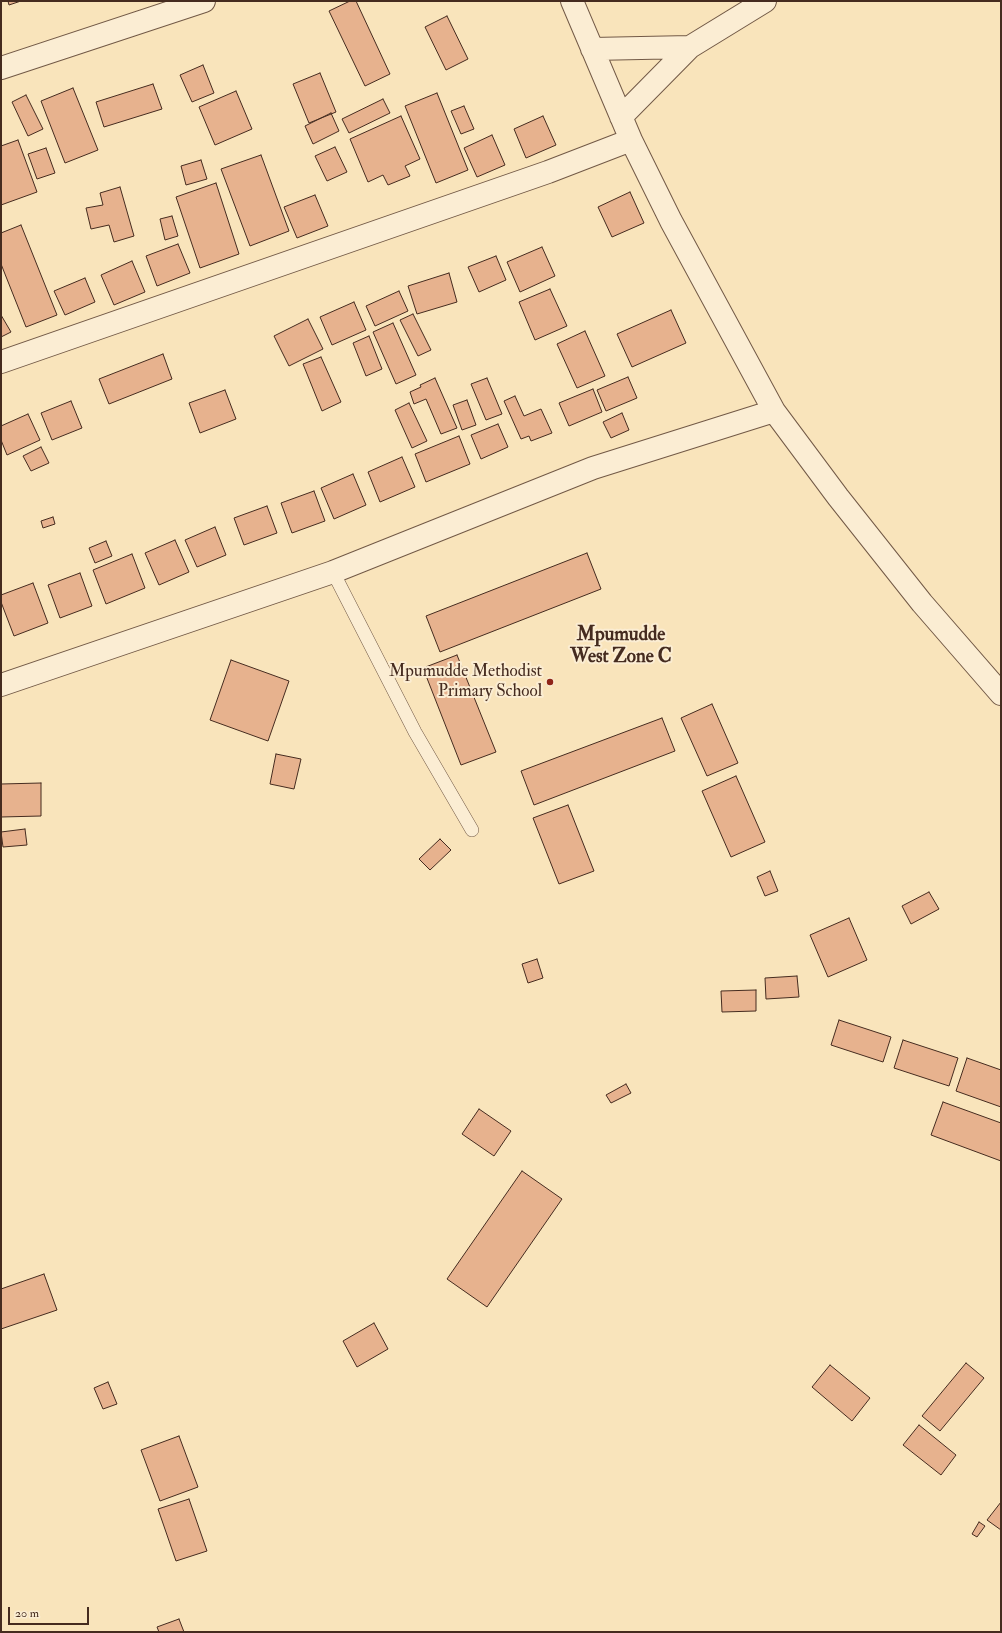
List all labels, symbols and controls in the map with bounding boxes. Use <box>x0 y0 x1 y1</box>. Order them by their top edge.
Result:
district label: Mpumudde West Zone C <box>570 625 672 669</box>
place label: Mpumudde Methodist Primary School <box>389 662 542 702</box>
marker: Mpumudde Methodist Primary School <box>545 677 555 687</box>
scale bar <box>10 1599 91 1625</box>
text: 20 m <box>15 1606 39 1621</box>

